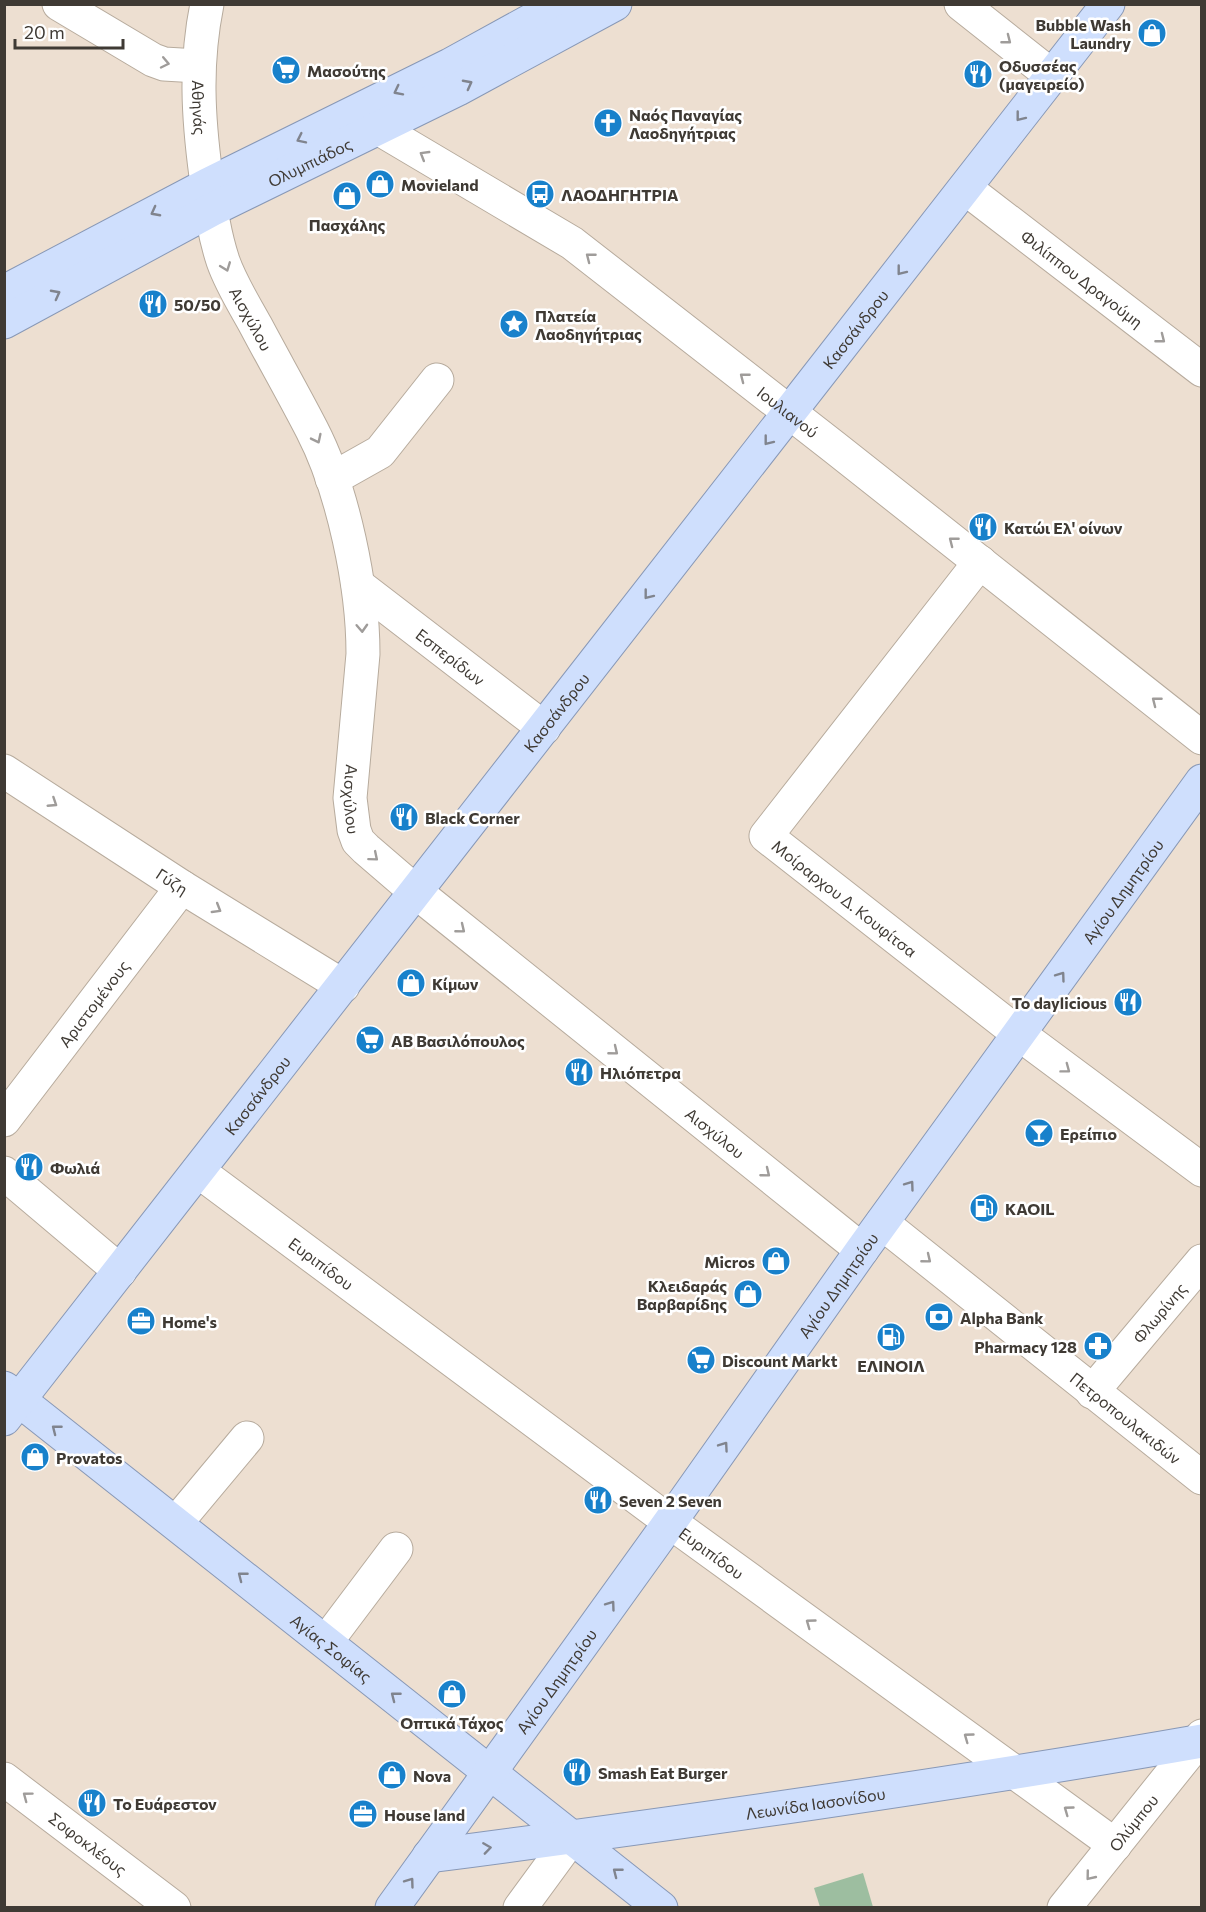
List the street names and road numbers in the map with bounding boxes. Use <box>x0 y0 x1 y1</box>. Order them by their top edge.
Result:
street label: Αθηνάς <box>189 80 211 136</box>
street label: Ολυμπιάδος <box>264 133 355 190</box>
street label: Φιλίππου Δραγούμη <box>1018 225 1147 331</box>
street label: Αισχύλου <box>226 283 277 354</box>
street label: Κασσάνδρου <box>818 285 892 372</box>
street label: Ιουλιανού <box>754 382 822 441</box>
street label: Εσπερίδων <box>413 624 489 689</box>
street label: Κασσάνδρου <box>519 668 593 755</box>
street label: Αισχύλου <box>340 763 364 835</box>
street label: Μοίραρχου Δ. Κουφίτσα <box>769 835 921 960</box>
street label: Αγίου Δημητρίου <box>1078 835 1167 947</box>
street label: Γύζη <box>153 864 192 898</box>
street label: Αριστομένους <box>54 956 132 1050</box>
street label: Κασσάνδρου <box>220 1052 294 1138</box>
street label: Αισχύλου <box>682 1103 749 1162</box>
street label: Αγίου Δημητρίου <box>794 1228 881 1341</box>
street label: Ευριπίδου <box>286 1233 358 1293</box>
street label: Φλωρίνης <box>1128 1278 1190 1346</box>
street label: Πετροπουλακιδών <box>1067 1368 1185 1467</box>
street label: Ευριπίδου <box>676 1523 748 1582</box>
street label: Αγίας Σοφίας <box>287 1610 376 1685</box>
street label: Αγίου Δημητρίου <box>512 1625 600 1737</box>
street label: Λεωνίδα Ιασονίδου <box>744 1783 887 1822</box>
street label: Ολύμπου <box>1104 1790 1161 1854</box>
street label: Σοφοκλέους <box>46 1808 131 1879</box>

